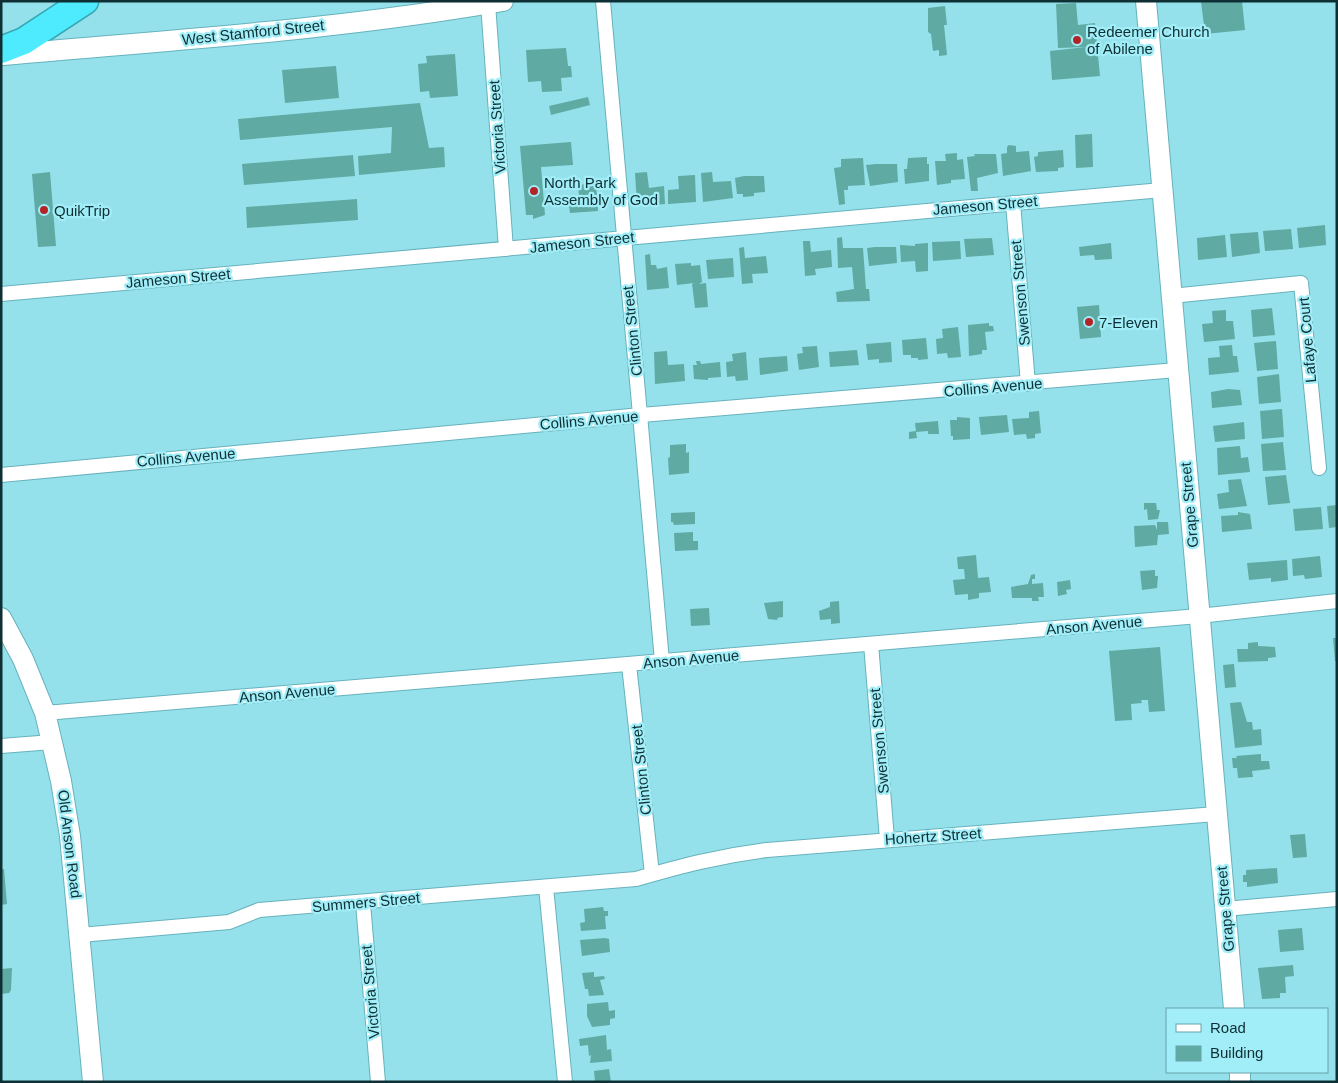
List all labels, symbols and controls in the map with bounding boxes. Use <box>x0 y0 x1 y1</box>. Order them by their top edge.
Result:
street label: West Stamford Street <box>181 16 326 48</box>
place label: Redeemer Church of Abilene <box>1087 23 1210 57</box>
marker: Redeemer Church of Abilene <box>1071 34 1083 46</box>
street label: Victoria Street <box>485 79 509 174</box>
place label: North Park Assembly of God <box>544 174 658 208</box>
marker: North Park Assembly of God <box>528 185 540 197</box>
street label: Jameson Street <box>932 192 1039 218</box>
place label: QuikTrip <box>54 202 110 219</box>
marker: QuikTrip <box>38 204 50 216</box>
street label: Jameson Street <box>529 228 636 256</box>
street label: Swenson Street <box>1007 239 1033 346</box>
street label: Jameson Street <box>125 265 232 291</box>
street label: Clinton Street <box>619 284 645 377</box>
street label: Lafaye Court <box>1295 296 1319 384</box>
place label: 7-Eleven <box>1099 314 1158 331</box>
marker: 7-Eleven <box>1083 316 1095 328</box>
street label: Collins Avenue <box>943 374 1043 400</box>
street label: Collins Avenue <box>539 407 639 433</box>
street label: Collins Avenue <box>136 444 236 470</box>
street label: Grape Street <box>1177 461 1201 549</box>
street label: Anson Avenue <box>1045 612 1143 638</box>
street label: Anson Avenue <box>642 646 740 672</box>
street label: Anson Avenue <box>238 680 336 706</box>
street label: Swenson Street <box>866 687 892 794</box>
street label: Clinton Street <box>628 723 654 816</box>
street label: Old Anson Road <box>55 789 85 899</box>
street label: Hohertz Street <box>884 824 983 848</box>
street label: Grape Street <box>1213 865 1237 953</box>
street label: Summers Street <box>311 889 422 915</box>
street label: Victoria Street <box>357 944 383 1040</box>
legend <box>1166 1008 1328 1073</box>
text: Road <box>1210 1019 1246 1036</box>
text: Building <box>1210 1044 1263 1061</box>

